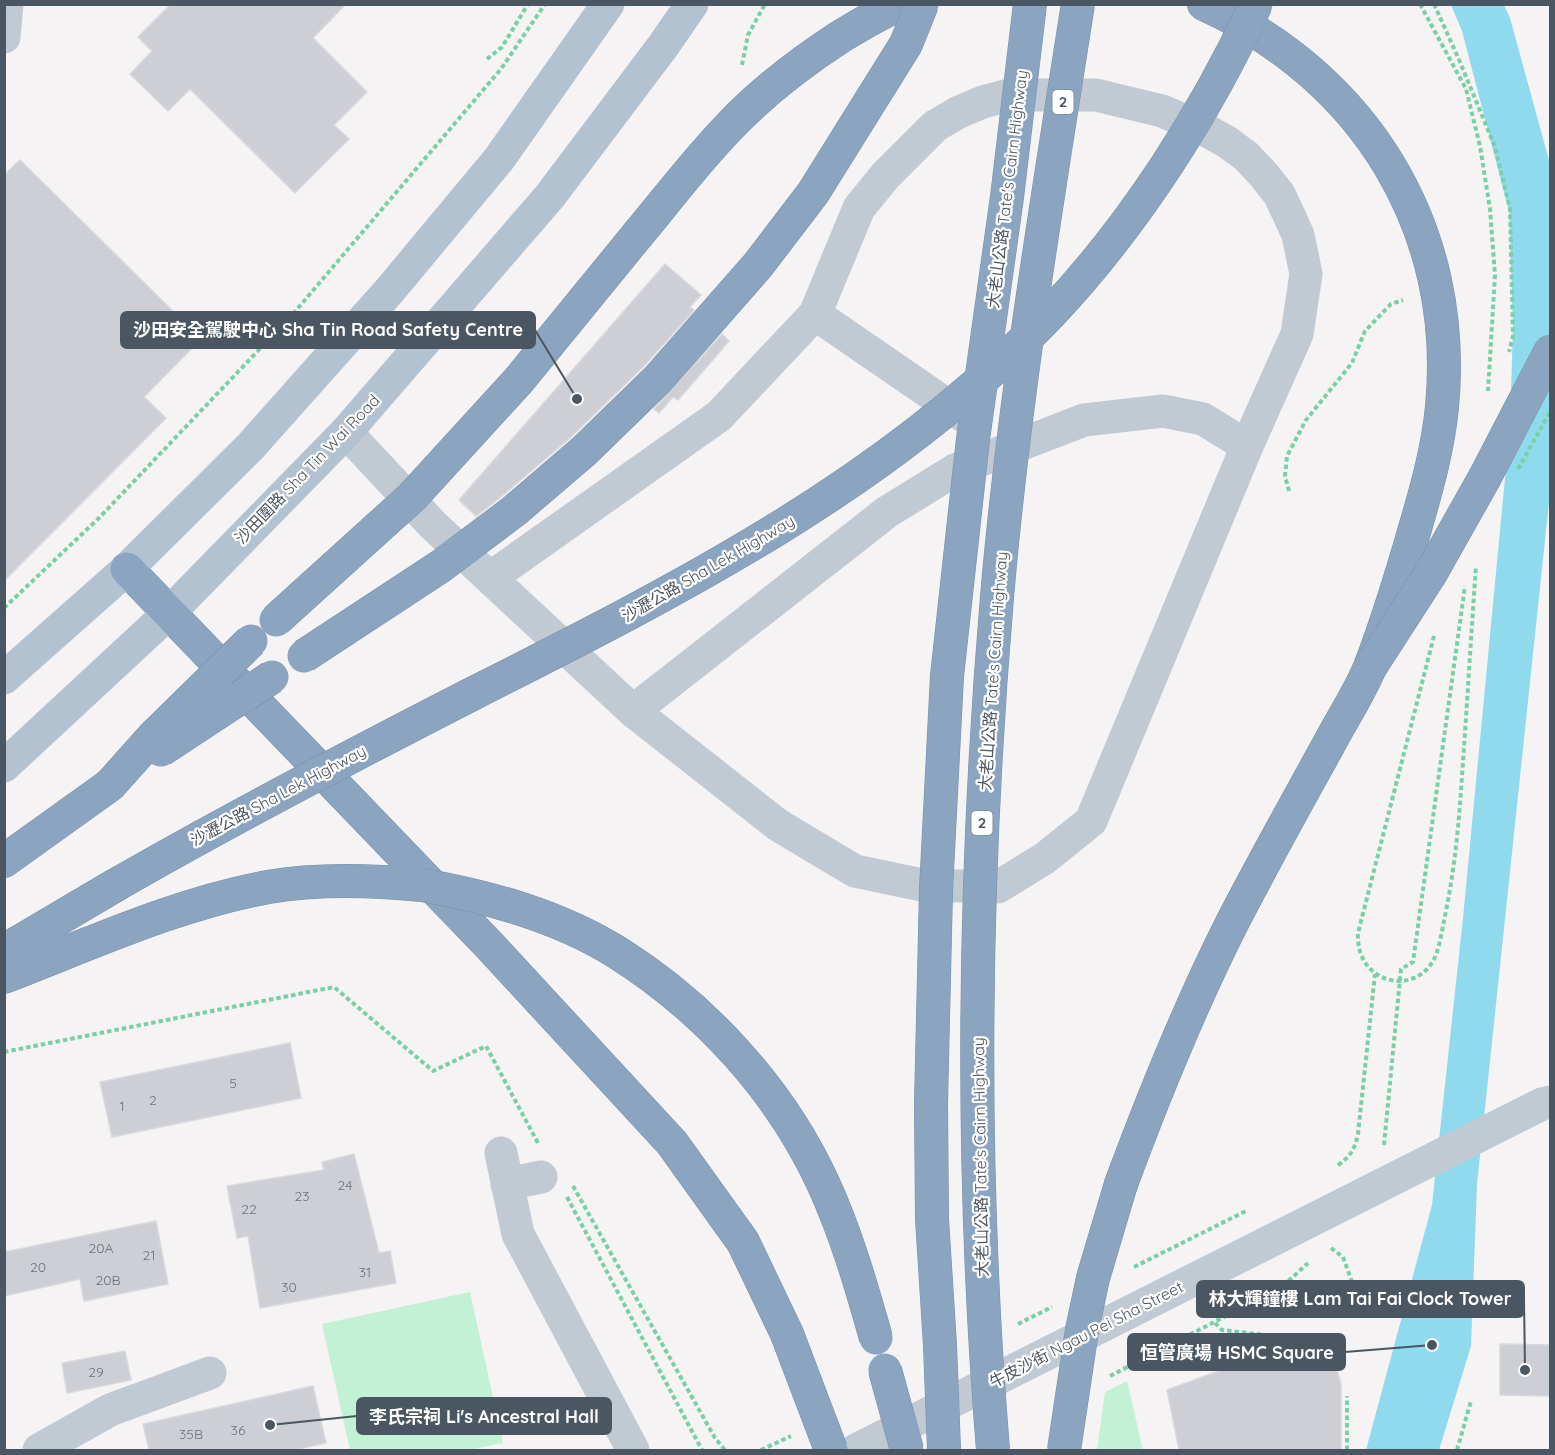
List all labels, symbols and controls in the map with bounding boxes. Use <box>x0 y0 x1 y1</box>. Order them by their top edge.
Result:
street label: 大老山公路 Tate's Cairn Highway <box>982 69 1032 309</box>
road number: 2 <box>1052 90 1074 114</box>
callout: 沙田安全駕駛中心 Sha Tin Road Safety Centre <box>121 312 535 348</box>
text: 沙田安全駕駛中心 Sha Tin Road Safety Centre <box>133 318 523 341</box>
street label: 沙田圍路 Sha Tin Wai Road <box>230 390 384 548</box>
street label: 沙瀝公路 Sha Lek Highway <box>618 510 798 626</box>
street label: 大老山公路 Tate's Cairn Highway <box>975 551 1011 791</box>
street label: 沙瀝公路 Sha Lek Highway <box>187 740 369 850</box>
road number: 2 <box>972 811 992 835</box>
street label: 大老山公路 Tate's Cairn Highway <box>968 1037 992 1277</box>
house number: 5 <box>229 1074 237 1092</box>
house number: 2 <box>149 1091 157 1109</box>
house number: 1 <box>119 1097 125 1115</box>
house number: 24 <box>338 1176 352 1194</box>
house number: 23 <box>294 1187 310 1205</box>
house number: 22 <box>241 1200 257 1218</box>
house number: 20A <box>88 1239 114 1257</box>
house number: 21 <box>143 1246 155 1264</box>
house number: 20 <box>30 1258 46 1276</box>
house number: 31 <box>359 1263 371 1281</box>
house number: 20B <box>95 1271 121 1289</box>
street label: 牛皮沙街 Ngau Pei Sha Street <box>986 1276 1186 1392</box>
house number: 30 <box>281 1278 297 1296</box>
callout: 林大輝鐘樓 Lam Tai Fai Clock Tower <box>1197 1281 1524 1317</box>
text: 林大輝鐘樓 Lam Tai Fai Clock Tower <box>1209 1287 1512 1310</box>
callout: 恒管廣場 HSMC Square <box>1128 1334 1345 1370</box>
text: 恒管廣場 HSMC Square <box>1140 1341 1334 1364</box>
house number: 29 <box>88 1363 104 1381</box>
callout: 李氏宗祠 Li's Ancestral Hall <box>357 1398 611 1434</box>
text: 李氏宗祠 Li's Ancestral Hall <box>369 1405 599 1428</box>
house number: 36 <box>231 1421 246 1439</box>
house number: 35B <box>179 1425 203 1443</box>

